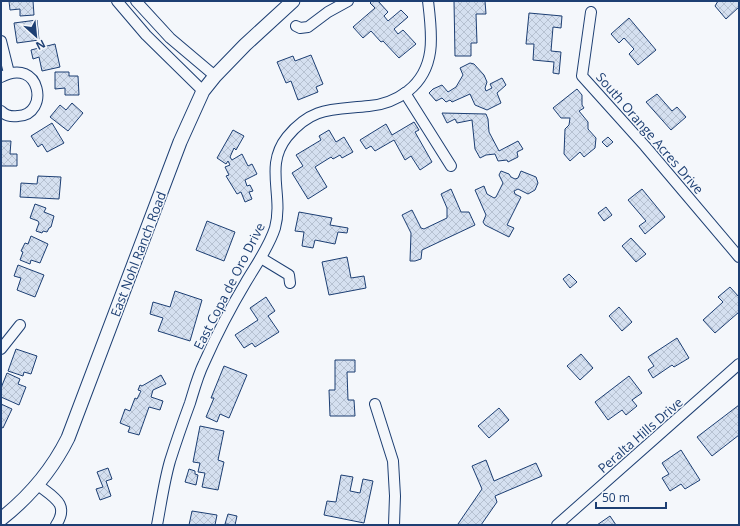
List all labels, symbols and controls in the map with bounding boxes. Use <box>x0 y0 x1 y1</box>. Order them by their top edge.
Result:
north arrow <box>16 16 56 56</box>
text: N <box>33 37 48 54</box>
street label: South Orange Acres Drive <box>592 68 708 198</box>
street label: East Nohl Ranch Road <box>106 189 170 319</box>
street label: East Copa de Oro Drive <box>189 219 269 353</box>
street label: Peralta Hills Drive <box>594 393 686 477</box>
scale bar <box>596 484 666 510</box>
text: 50 m <box>602 489 630 506</box>

